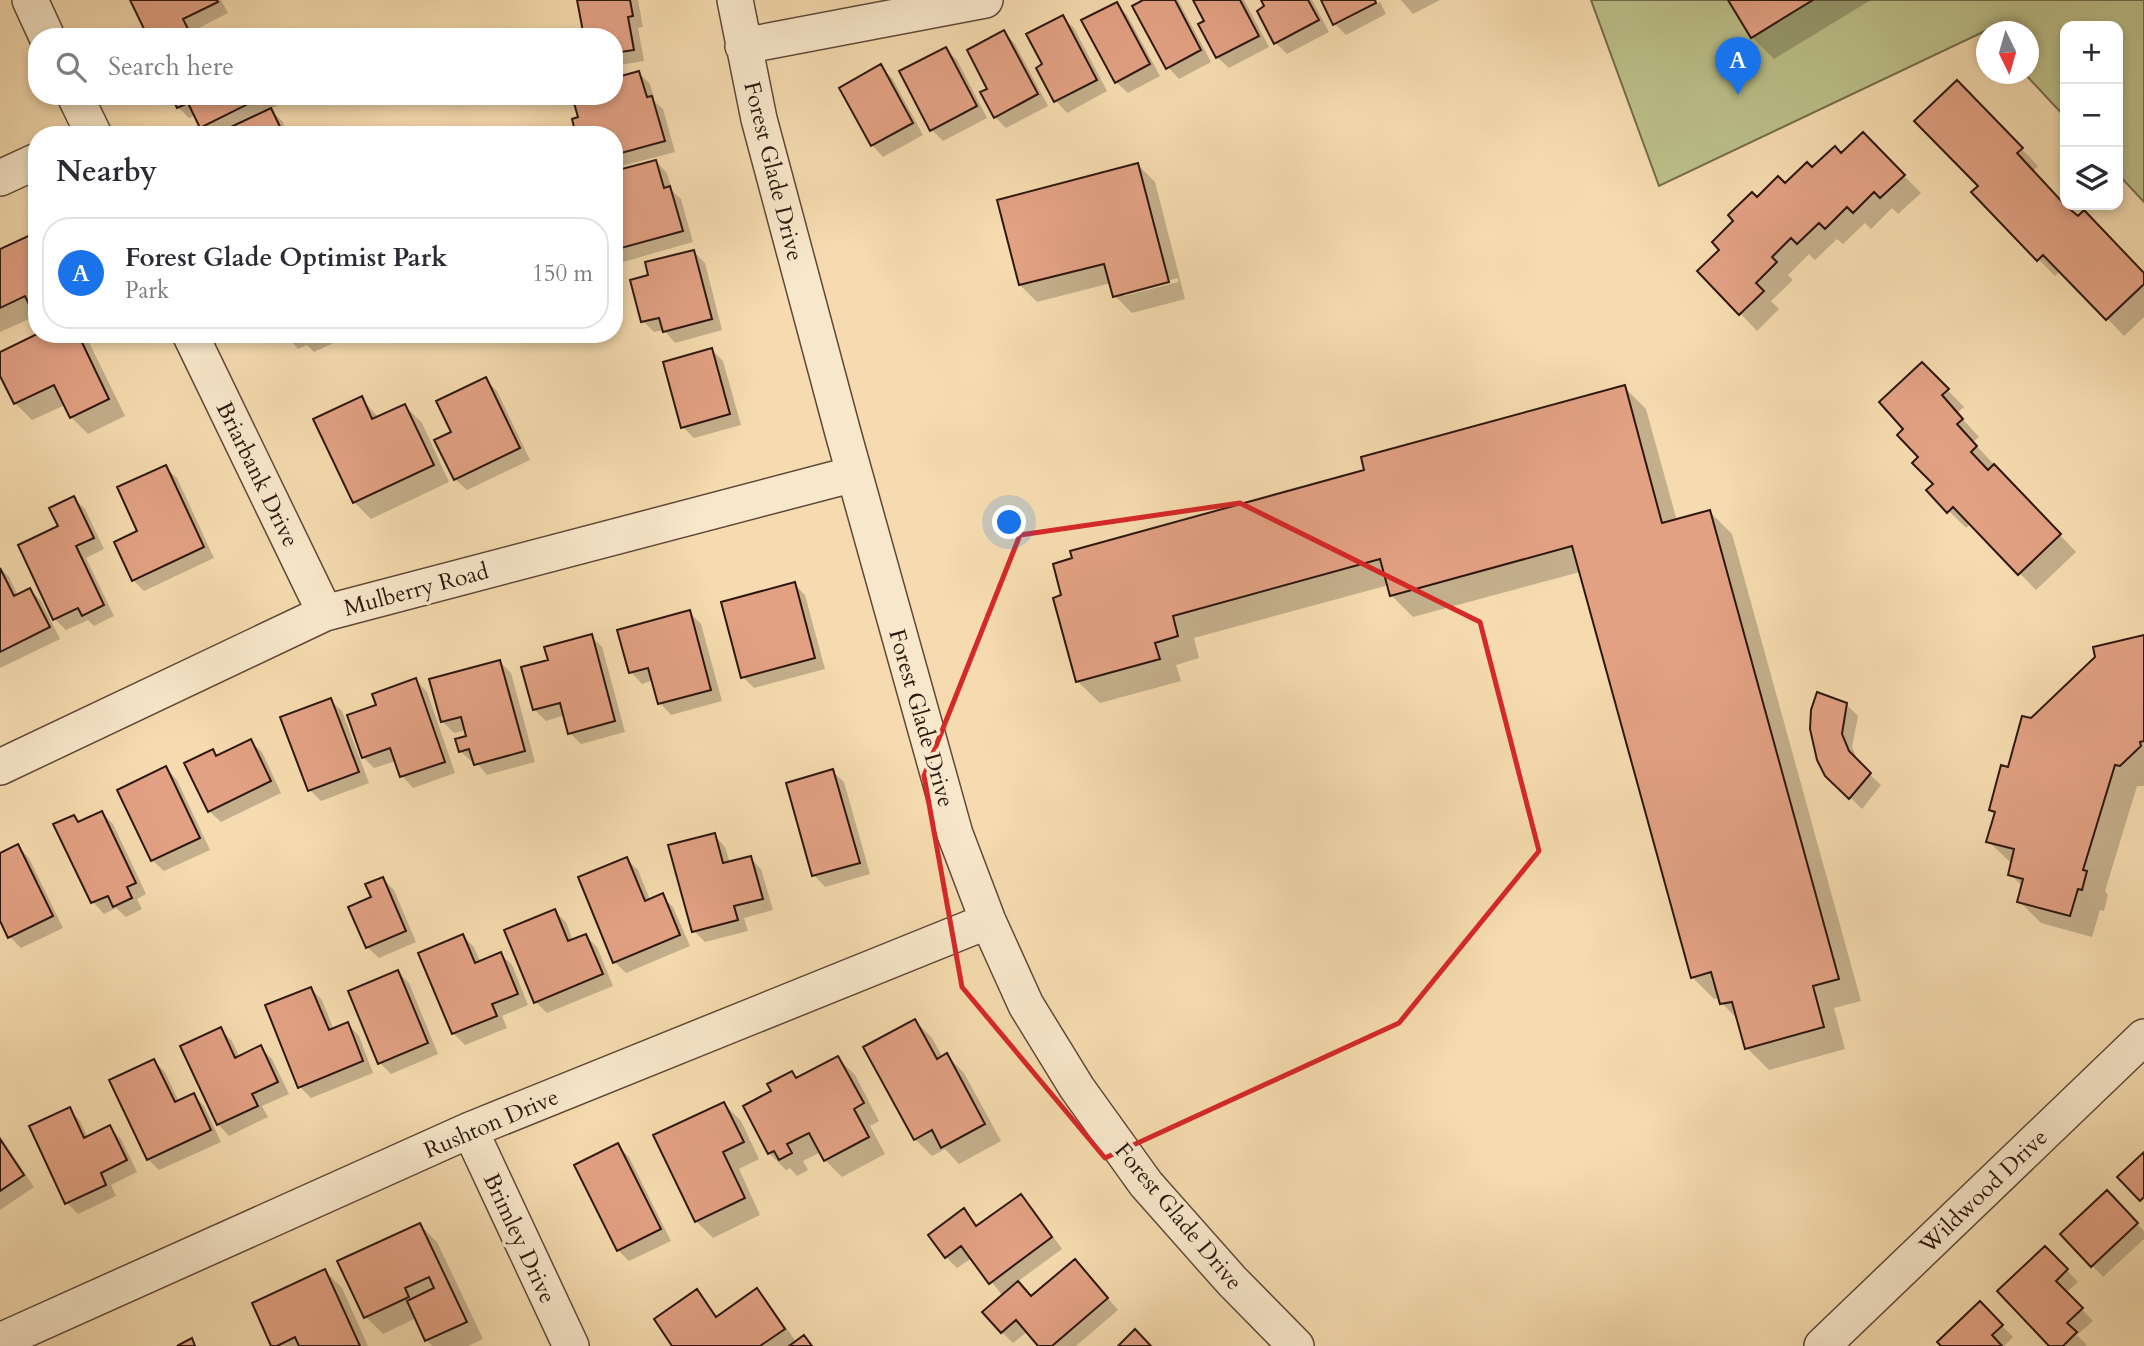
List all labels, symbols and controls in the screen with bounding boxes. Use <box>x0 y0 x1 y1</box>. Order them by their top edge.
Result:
north arrow <box>1976 21 2039 84</box>
map controls <box>2060 21 2123 210</box>
button: + <box>2060 21 2123 84</box>
search box <box>28 28 623 105</box>
pin: A <box>1715 37 1761 95</box>
icon: search <box>52 48 90 86</box>
text: Search here <box>108 49 234 84</box>
street label: Forest Glade Drive <box>736 78 811 264</box>
button: − <box>2060 84 2123 147</box>
button: layers <box>2060 147 2123 210</box>
text: Nearby <box>56 151 157 192</box>
text: Forest Glade Optimist Park <box>125 240 447 275</box>
text: A <box>72 258 90 289</box>
text: 150 m <box>532 258 593 289</box>
text: Park <box>125 275 169 306</box>
street label: Briarbank Drive <box>209 396 306 552</box>
your location <box>992 505 1026 539</box>
street label: Mulberry Road <box>340 555 493 624</box>
street label: Forest Glade Drive <box>881 625 962 811</box>
street label: Rushton Drive <box>419 1081 563 1166</box>
street label: Wildwood Drive <box>1912 1122 2054 1261</box>
street label: Forest Glade Drive <box>1108 1136 1250 1297</box>
street label: Brimley Drive <box>476 1168 563 1308</box>

